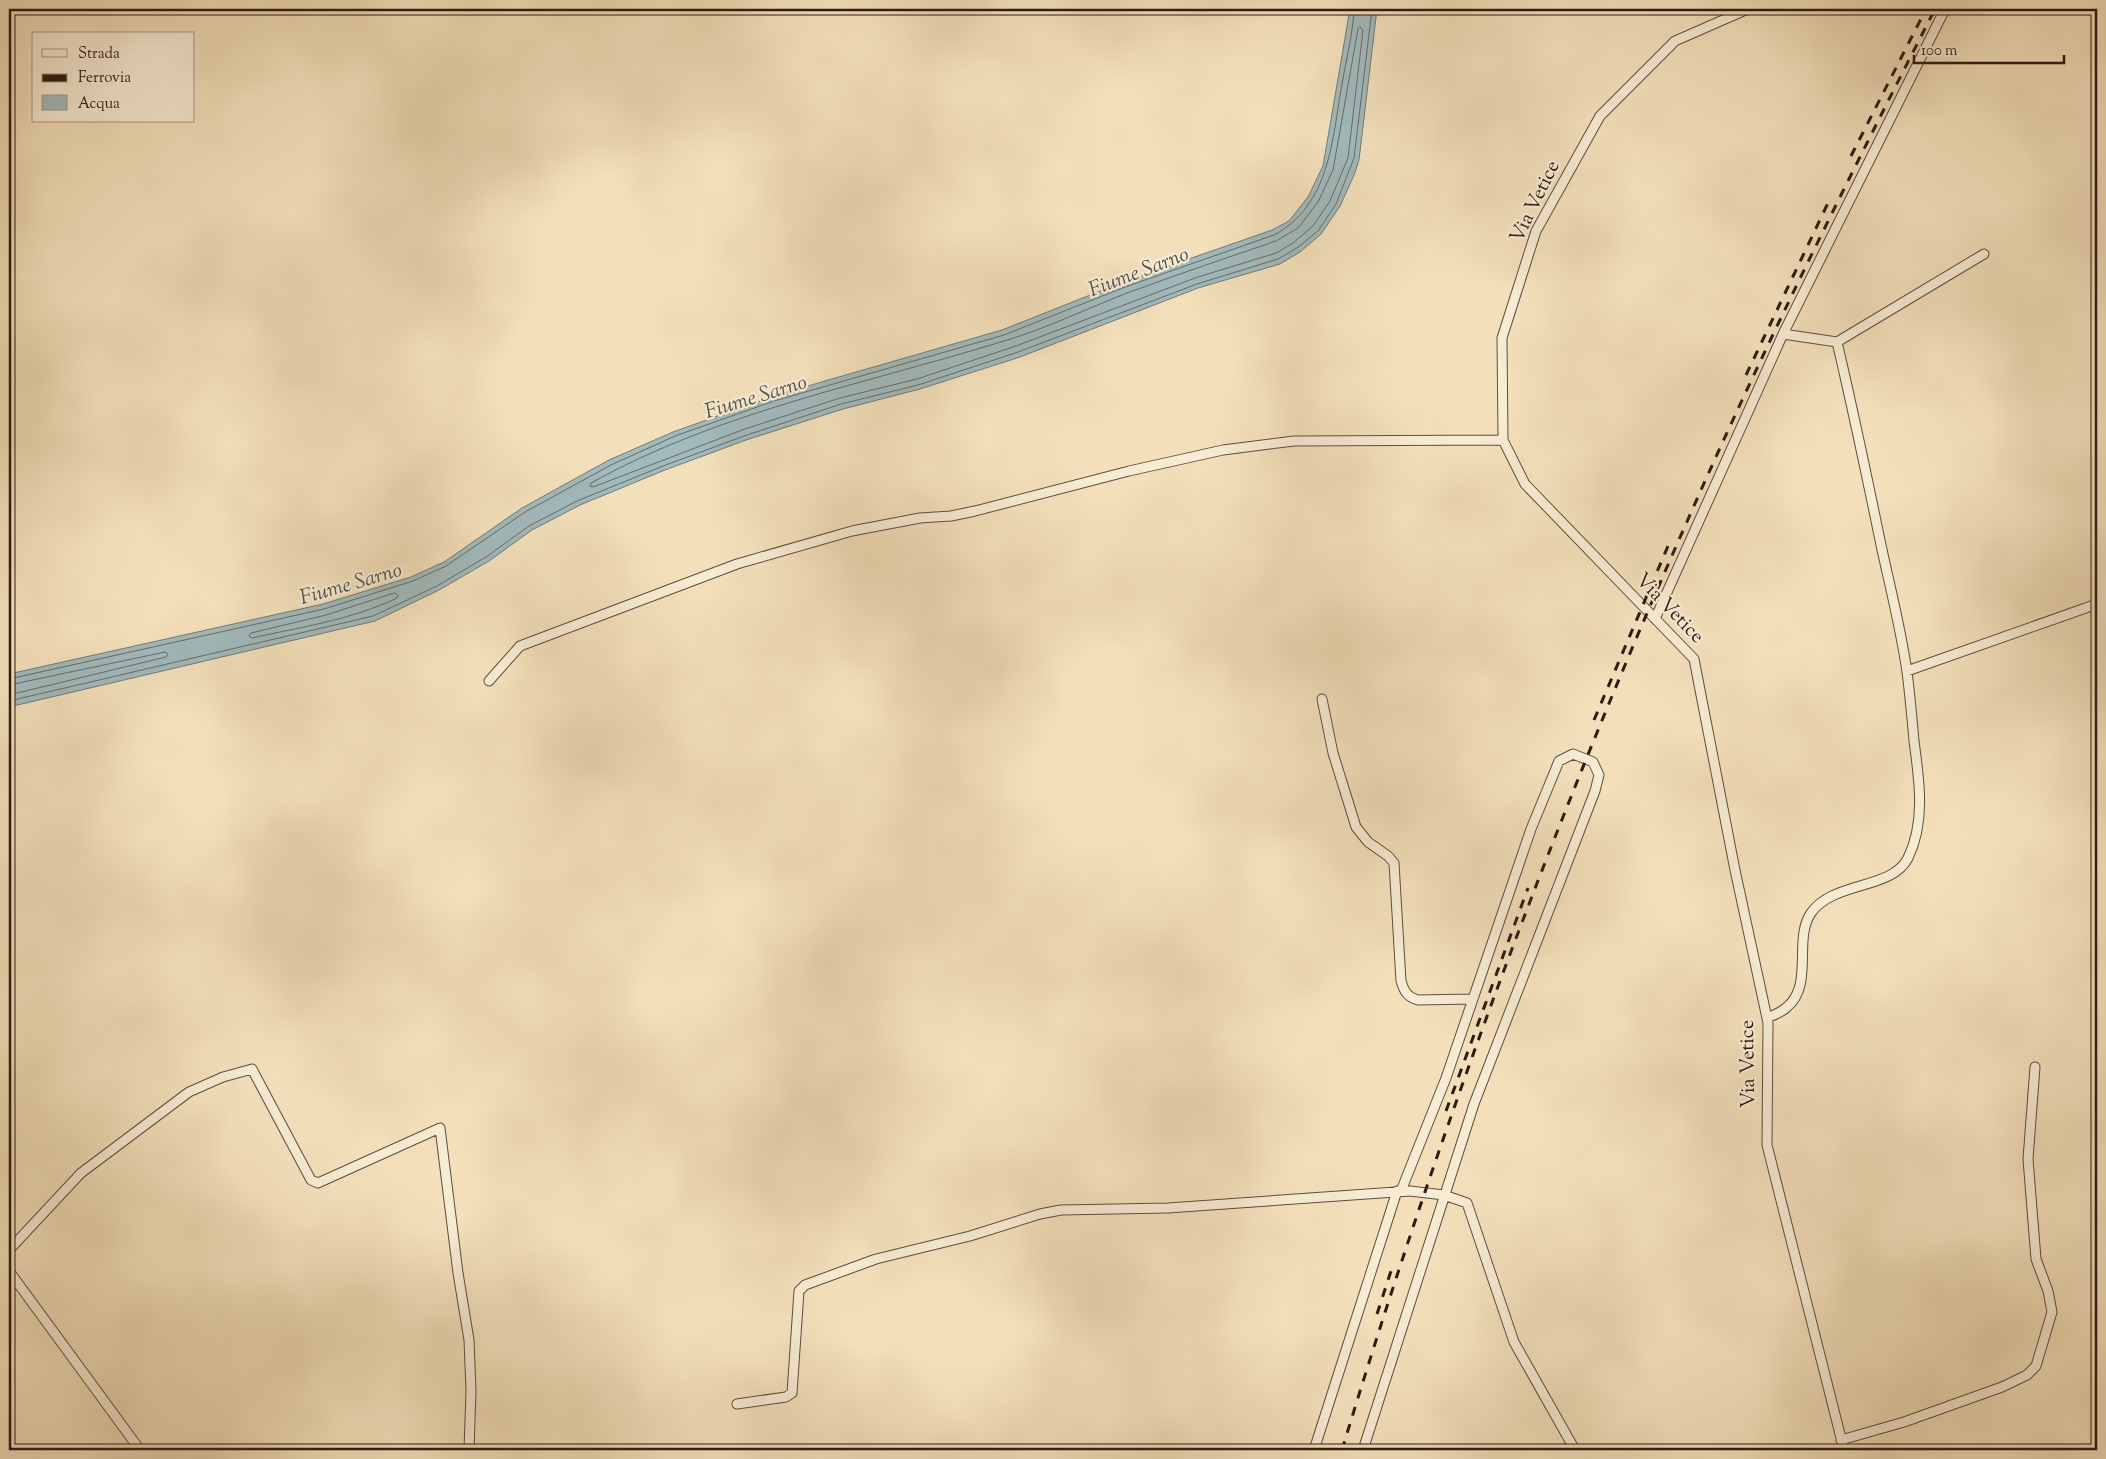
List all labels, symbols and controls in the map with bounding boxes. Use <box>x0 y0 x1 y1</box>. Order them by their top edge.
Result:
legend <box>32 32 195 122</box>
scale bar <box>1914 32 2064 64</box>
text: 100 m <box>1921 41 1958 62</box>
text: Strada <box>78 44 120 65</box>
text: Ferrovia <box>78 68 131 89</box>
text: Acqua <box>78 94 120 115</box>
street label: Via Vetice <box>1504 156 1568 248</box>
water label: Fiume Sarno <box>1084 240 1194 306</box>
water label: Fiume Sarno <box>701 368 811 428</box>
water label: Fiume Sarno <box>296 556 406 614</box>
street label: Via Vetice <box>1628 567 1710 651</box>
street label: Via Vetice <box>1734 1020 1764 1108</box>

